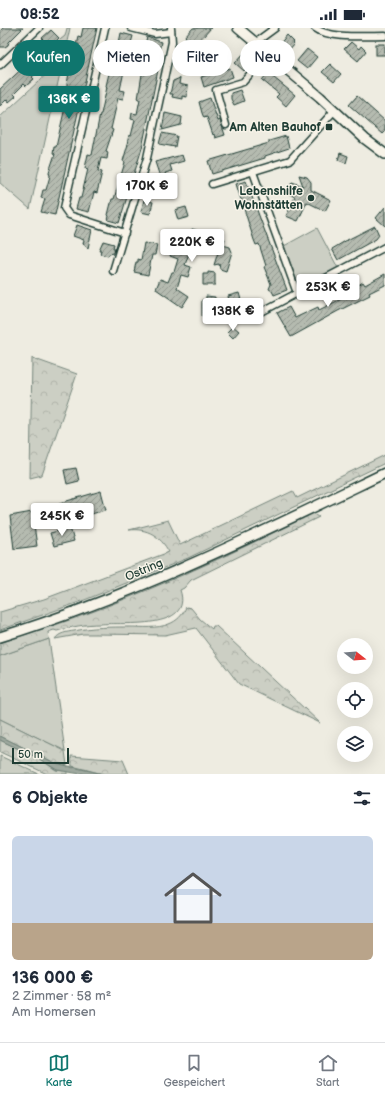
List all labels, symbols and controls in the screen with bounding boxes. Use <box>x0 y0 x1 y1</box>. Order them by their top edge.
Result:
text: 08:52 <box>20 5 60 24</box>
chip: Kaufen <box>12 40 85 76</box>
chip: Mieten <box>93 40 164 76</box>
chip: Filter <box>172 40 232 76</box>
chip: Neu <box>240 40 295 76</box>
pin: 136K € <box>36 86 102 120</box>
text: 136K € <box>47 91 91 107</box>
place label: Am Alten Bauhof <box>229 120 322 135</box>
marker: Am Alten Bauhof <box>324 122 334 132</box>
pin: 170K € <box>114 173 180 207</box>
text: 170K € <box>126 178 168 194</box>
place label: Lebenshilfe Wohnstätten <box>234 184 303 213</box>
marker: Lebenshilfe Wohnstätten <box>306 193 316 203</box>
pin: 220K € <box>159 229 225 263</box>
text: 220K € <box>169 234 215 250</box>
pin: 253K € <box>295 274 361 308</box>
text: 253K € <box>305 279 351 295</box>
pin: 138K € <box>200 298 266 332</box>
text: 138K € <box>211 303 255 319</box>
pin: 245K € <box>29 503 95 537</box>
text: 245K € <box>40 508 84 524</box>
street label: Ostring <box>123 555 165 585</box>
north arrow <box>337 638 373 674</box>
map controls <box>337 638 373 762</box>
button: locate <box>337 682 373 718</box>
button: layers <box>337 726 373 762</box>
scale bar <box>12 746 69 765</box>
text: 50 m <box>18 748 43 761</box>
icon: filters <box>351 787 373 809</box>
text: 6 Objekte <box>12 788 88 808</box>
icon: home <box>157 862 229 934</box>
text: 136 000 € <box>12 968 93 988</box>
text: 2 Zimmer · 58 m² <box>12 988 111 1004</box>
text: Am Homersen <box>12 1004 96 1020</box>
tab: Karte <box>46 1052 72 1089</box>
tab: Gespeichert <box>163 1052 225 1089</box>
tab: Start <box>316 1052 339 1089</box>

